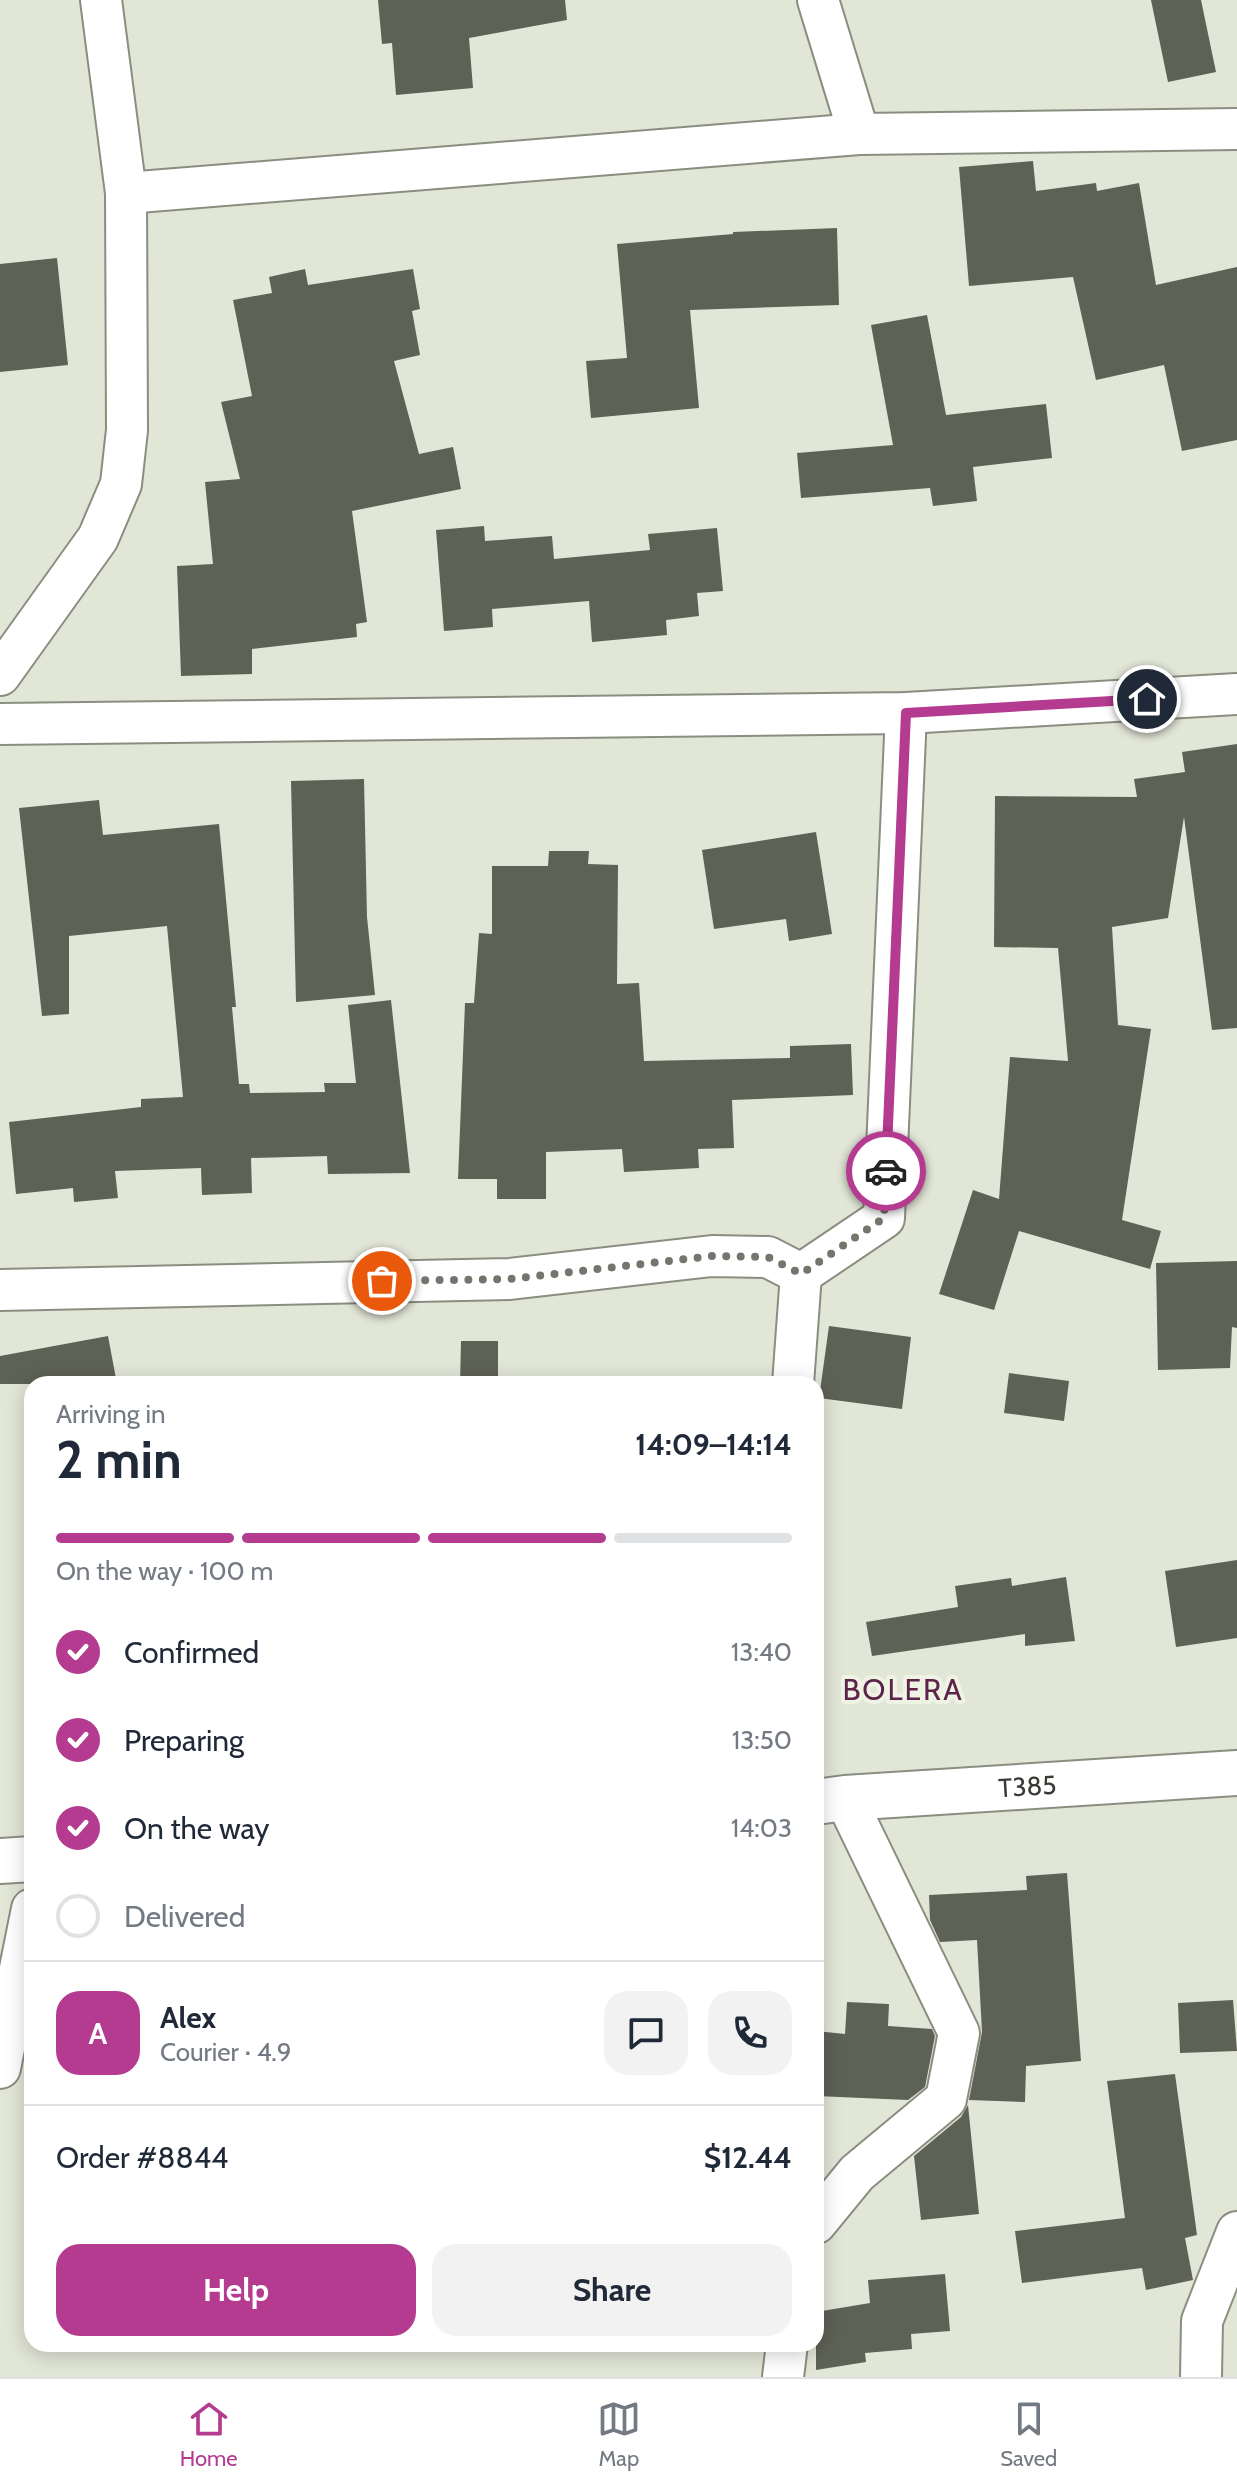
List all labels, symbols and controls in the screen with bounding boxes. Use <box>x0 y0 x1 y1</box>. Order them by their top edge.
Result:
pin <box>1113 665 1181 733</box>
icon: home <box>1125 677 1169 721</box>
courier <box>846 1131 926 1211</box>
icon: car <box>864 1149 908 1193</box>
pin <box>348 1247 416 1315</box>
icon: bag <box>360 1259 404 1303</box>
text: Arriving in <box>56 1398 166 1430</box>
text: 14:09–14:14 <box>635 1426 792 1463</box>
text: 2 min <box>56 1428 182 1491</box>
text: On the way · 100 m <box>56 1555 273 1587</box>
icon: check <box>56 1630 100 1674</box>
text: Confirmed <box>124 1634 259 1671</box>
text: 13:40 <box>731 1636 792 1668</box>
district label: BOLERA <box>842 1671 964 1708</box>
icon: check <box>56 1718 100 1762</box>
text: Preparing <box>124 1722 244 1759</box>
text: 13:50 <box>732 1724 792 1756</box>
street label: T385 <box>998 1769 1057 1804</box>
icon: check <box>56 1806 100 1850</box>
text: On the way <box>124 1810 269 1847</box>
text: 14:03 <box>731 1812 792 1844</box>
text: Delivered <box>124 1898 245 1935</box>
button: chat <box>604 1991 688 2075</box>
button: phone <box>708 1991 792 2075</box>
text: Alex <box>160 1999 216 2036</box>
text: A <box>89 2015 107 2052</box>
text: Courier · 4.9 <box>160 2036 292 2068</box>
text: Order #8844 <box>56 2139 228 2176</box>
text: $12.44 <box>704 2139 792 2176</box>
button: Help <box>56 2244 416 2336</box>
button: Share <box>432 2244 792 2336</box>
tab: Home <box>180 2397 238 2472</box>
tab: Map <box>597 2397 641 2472</box>
tab: Saved <box>1000 2397 1057 2472</box>

